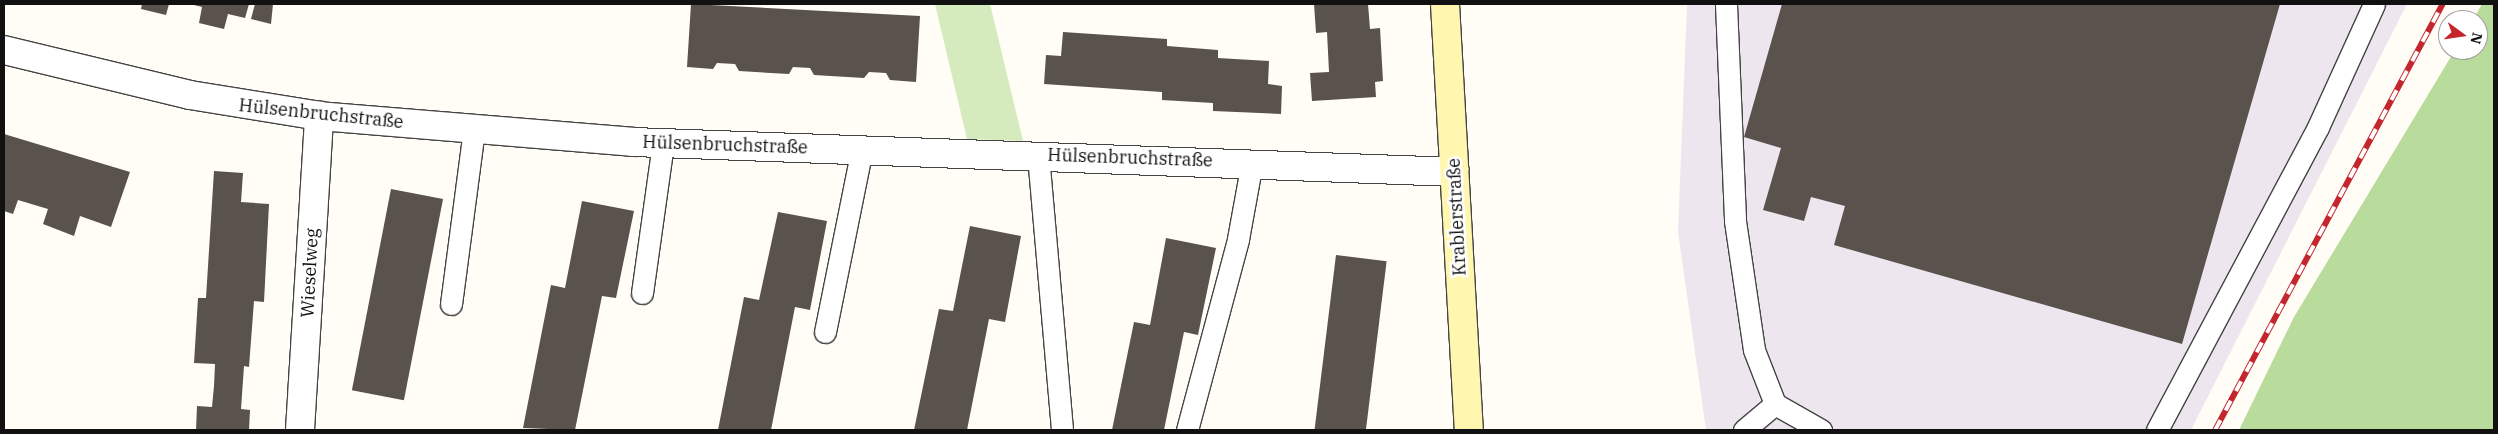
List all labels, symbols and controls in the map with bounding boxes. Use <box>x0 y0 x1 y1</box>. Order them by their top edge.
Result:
north arrow <box>2438 10 2488 60</box>
text: N <box>2467 31 2487 46</box>
street label: Hülsenbruchstraße <box>238 95 404 133</box>
street label: Hülsenbruchstraße <box>642 131 808 159</box>
street label: Hülsenbruchstraße <box>1047 144 1213 172</box>
street label: Krablerstraße <box>1443 158 1471 276</box>
street label: Wieselweg <box>297 228 323 318</box>

